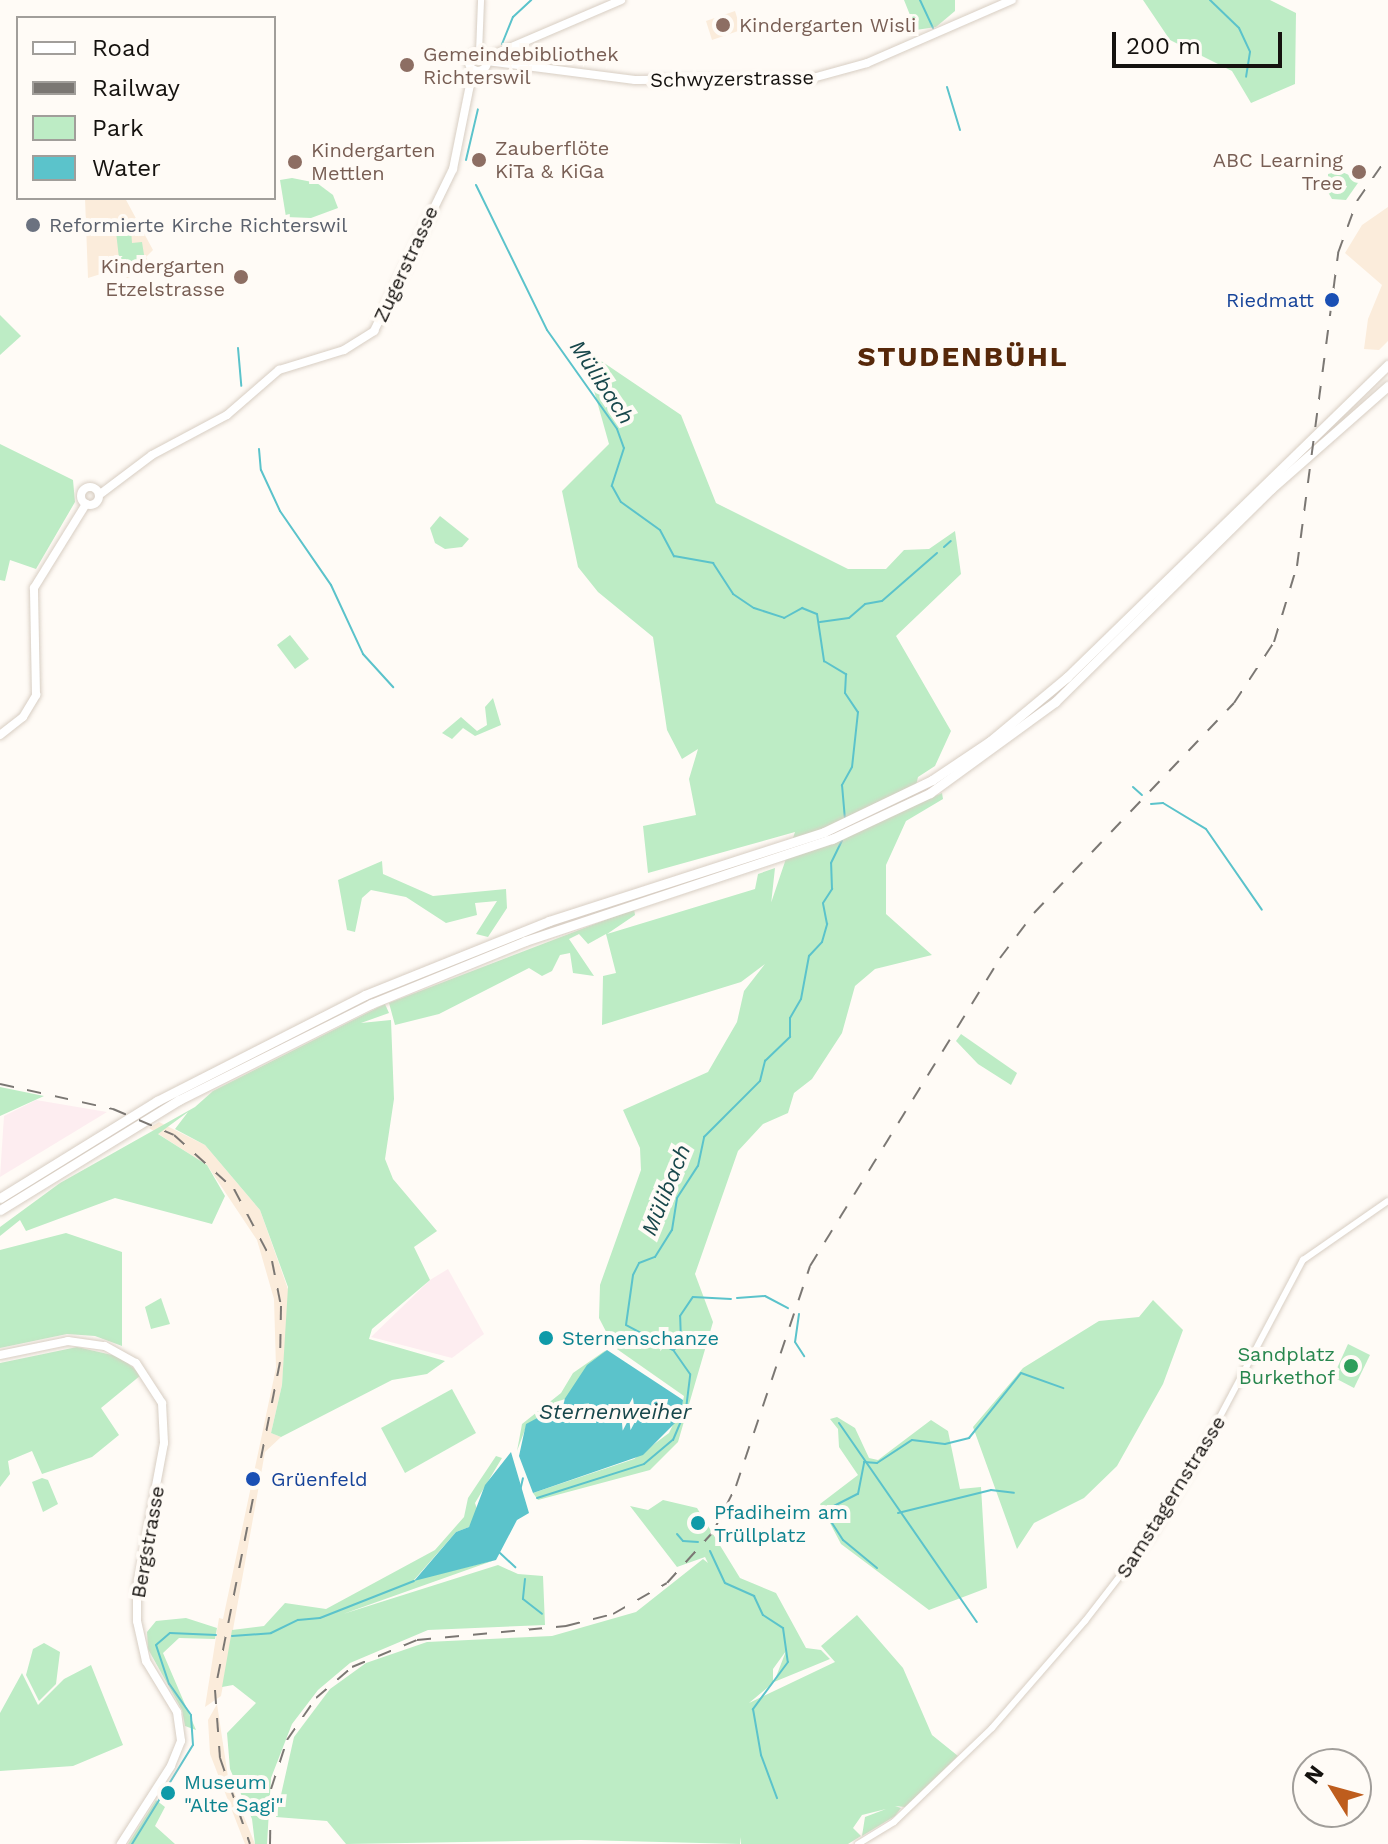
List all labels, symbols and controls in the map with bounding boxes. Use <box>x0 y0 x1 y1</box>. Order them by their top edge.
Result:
place label: Kindergarten Wisli <box>739 13 917 37</box>
legend <box>16 16 276 200</box>
marker: Kindergarten Wisli <box>714 16 732 34</box>
scale bar <box>1116 16 1286 66</box>
text: 200 m <box>1126 32 1201 60</box>
text: Road <box>92 34 151 62</box>
place label: Gemeindebibliothek Richterswil <box>423 42 619 89</box>
marker: Gemeindebibliothek Richterswil <box>398 56 416 74</box>
street label: Schwyzerstrasse <box>650 66 814 92</box>
text: Railway <box>92 74 180 102</box>
text: Park <box>92 114 144 142</box>
place label: Zauberflöte KiTa & KiGa <box>495 136 609 183</box>
place label: Kindergarten Mettlen <box>311 138 435 185</box>
place label: ABC Learning Tree <box>1213 148 1343 195</box>
marker: Zauberflöte KiTa & KiGa <box>470 151 488 169</box>
marker: Kindergarten Mettlen <box>286 153 304 171</box>
text: Water <box>92 154 161 182</box>
marker: ABC Learning Tree <box>1350 163 1368 181</box>
street label: Zugerstrasse <box>369 202 443 326</box>
place label: Reformierte Kirche Richterswil <box>49 213 347 237</box>
marker: Reformierte Kirche Richterswil <box>24 216 42 234</box>
place label: Kindergarten Etzelstrasse <box>101 254 225 301</box>
marker: Kindergarten Etzelstrasse <box>232 268 250 286</box>
place label: Riedmatt <box>1226 288 1314 312</box>
marker: Riedmatt <box>1321 289 1343 311</box>
water label: Mülibach <box>564 335 640 429</box>
district label: STUDENBÜHL <box>857 340 1069 374</box>
water label: Mülibach <box>636 1141 696 1239</box>
place label: Sternenschanze <box>562 1326 719 1350</box>
marker: Sternenschanze <box>537 1329 555 1347</box>
place label: Sandplatz Burkethof <box>1238 1342 1335 1389</box>
marker: Sandplatz Burkethof <box>1342 1357 1360 1375</box>
water label: Sternenweiher <box>539 1399 691 1425</box>
street label: Samstagernstrasse <box>1111 1411 1231 1583</box>
place label: Grüenfeld <box>271 1467 368 1491</box>
marker: Grüenfeld <box>242 1468 264 1490</box>
street label: Bergstrasse <box>126 1484 170 1600</box>
place label: Pfadiheim am Trüllplatz <box>714 1500 848 1547</box>
marker: Pfadiheim am Trüllplatz <box>689 1514 707 1532</box>
north arrow <box>1292 1748 1372 1828</box>
text: N <box>1299 1760 1329 1788</box>
place label: Museum "Alte Sagi" <box>184 1770 284 1817</box>
marker: Museum "Alte Sagi" <box>159 1784 177 1802</box>

